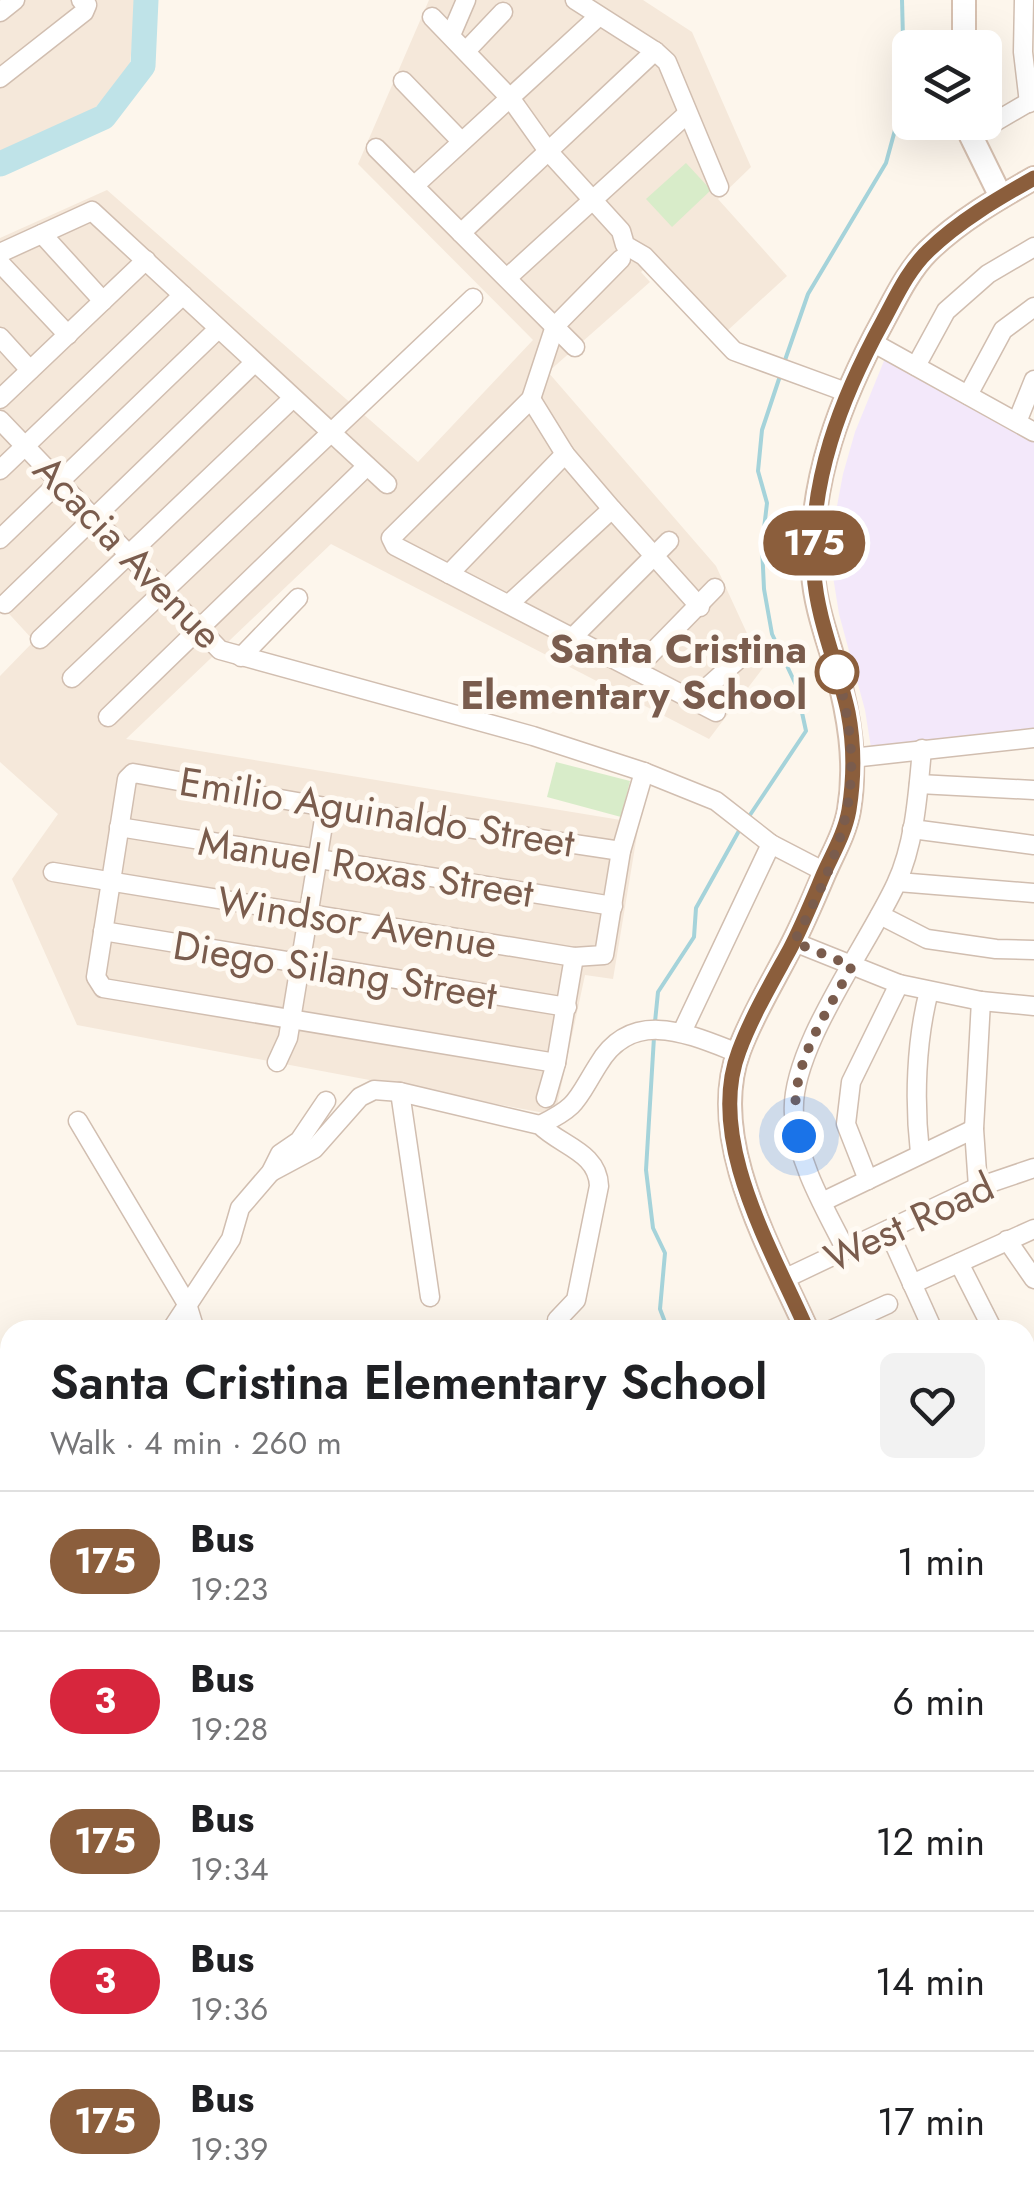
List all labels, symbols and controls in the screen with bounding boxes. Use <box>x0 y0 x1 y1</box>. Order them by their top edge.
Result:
map controls <box>892 30 1002 140</box>
button: layers <box>892 30 1002 140</box>
street label: Acacia Avenue <box>20 442 236 662</box>
line badge: 175 <box>756 510 872 576</box>
text: 175 <box>783 518 845 568</box>
place label: Santa Cristina Elementary School <box>460 620 807 724</box>
marker: Santa Cristina Elementary School <box>816 651 858 693</box>
street label: Emilio Aguinaldo Street <box>175 752 579 872</box>
street label: Manuel Roxas Street <box>194 812 538 922</box>
street label: Windsor Avenue <box>213 871 501 973</box>
street label: Diego Silang Street <box>169 916 501 1024</box>
your location <box>774 1111 824 1161</box>
street label: West Road <box>815 1157 1003 1287</box>
text: Santa Cristina Elementary School <box>50 1348 767 1417</box>
button: heart <box>880 1353 985 1458</box>
text: Walk · 4 min · 260 m <box>50 1420 342 1466</box>
text: Bus <box>190 1511 254 1566</box>
text: 1 min <box>897 1534 985 1589</box>
text: 175 <box>74 1536 136 1586</box>
text: 19:23 <box>190 1566 268 1612</box>
text: Bus <box>190 1651 254 1706</box>
text: 6 min <box>892 1674 985 1729</box>
text: 3 <box>94 1676 116 1726</box>
text: 19:28 <box>190 1706 268 1752</box>
text: Bus <box>190 1791 254 1846</box>
text: 12 min <box>875 1814 985 1869</box>
text: 175 <box>74 1816 136 1866</box>
text: 19:34 <box>190 1846 269 1892</box>
text: Bus <box>190 1931 254 1986</box>
text: 14 min <box>875 1954 985 2009</box>
text: 3 <box>94 1956 116 2006</box>
text: 19:36 <box>190 1986 268 2032</box>
text: Bus <box>190 2071 254 2126</box>
text: 17 min <box>877 2094 985 2149</box>
text: 175 <box>74 2096 136 2146</box>
text: 19:39 <box>190 2126 268 2172</box>

